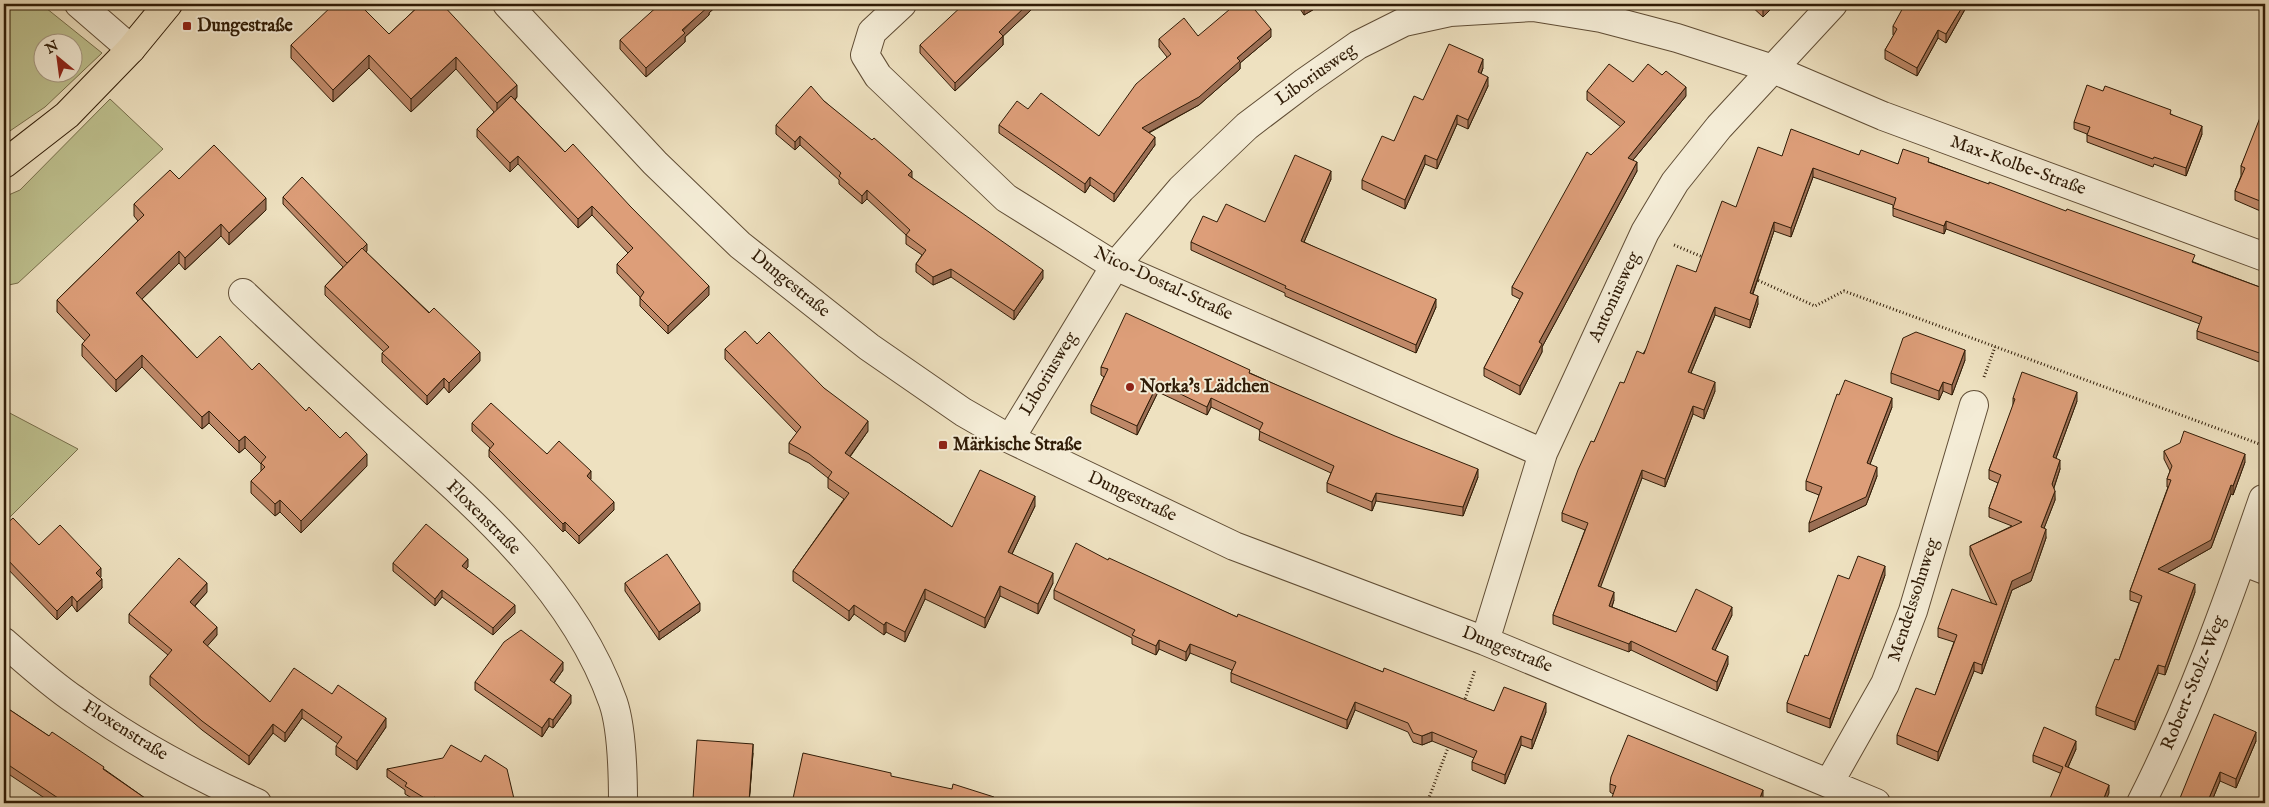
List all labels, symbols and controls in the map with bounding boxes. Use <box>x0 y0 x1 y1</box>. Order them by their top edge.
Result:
place label: Dungestraße <box>197 15 294 38</box>
marker: Dungestraße <box>181 20 193 32</box>
north arrow <box>32 32 82 82</box>
text: N <box>42 37 62 59</box>
street label: Liboriusweg <box>1271 39 1361 111</box>
street label: Max-Kolbe-Straße <box>1947 131 2089 201</box>
street label: Nico-Dostal-Straße <box>1090 242 1236 326</box>
street label: Dungestraße <box>746 245 834 323</box>
street label: Antoniusweg <box>1584 248 1646 347</box>
street label: Liboriusweg <box>1015 328 1083 420</box>
place label: Norka's Lädchen <box>1139 376 1269 399</box>
marker: Norka's Lädchen <box>1124 381 1136 393</box>
place label: Märkische Straße <box>953 434 1083 457</box>
marker: Märkische Straße <box>937 439 949 451</box>
street label: Dungestraße <box>1084 466 1180 528</box>
street label: Floxenstraße <box>441 476 525 560</box>
street label: Mendelssohnweg <box>1883 535 1945 665</box>
street label: Robert-Stolz-Weg <box>2157 612 2232 754</box>
street label: Dungestraße <box>1458 621 1556 679</box>
street label: Floxenstraße <box>78 696 172 766</box>

